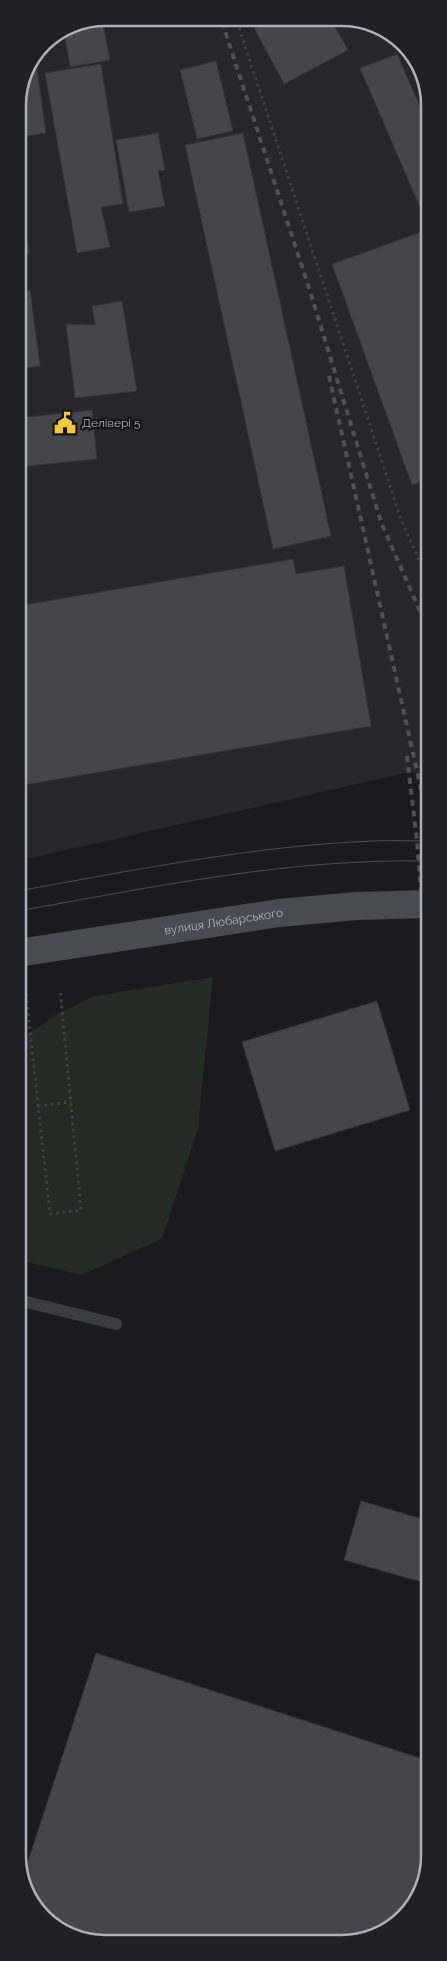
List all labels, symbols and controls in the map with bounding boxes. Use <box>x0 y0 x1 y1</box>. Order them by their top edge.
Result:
public building icon: Делівері 5 <box>52 410 78 436</box>
place label: Делівері 5 <box>82 416 141 430</box>
street label: вулиця Любарського <box>163 906 284 937</box>

